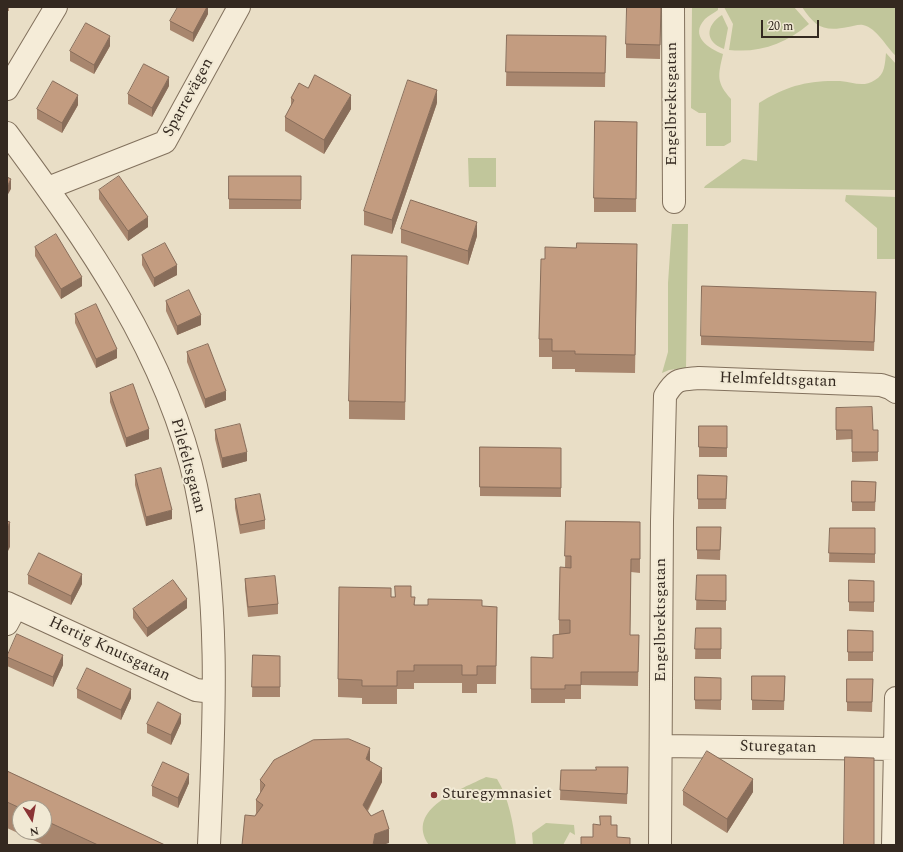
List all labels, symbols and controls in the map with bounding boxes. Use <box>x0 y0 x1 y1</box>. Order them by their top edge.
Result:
scale bar <box>763 12 821 38</box>
text: 20 m <box>768 17 793 36</box>
street label: Engelbrektsgatan <box>663 42 683 166</box>
street label: Sparrevägen <box>160 55 218 141</box>
street label: Helmfeldtsgatan <box>719 369 837 393</box>
street label: Pilefeltsgatan <box>165 417 209 515</box>
street label: Engelbrektsgatan <box>652 558 672 682</box>
street label: Hertig Knutsgatan <box>45 613 173 687</box>
street label: Sturegatan <box>740 738 816 758</box>
place label: Sturegymnasiet <box>442 785 552 805</box>
marker: Sturegymnasiet <box>429 790 439 800</box>
north arrow <box>12 800 52 840</box>
text: N <box>28 822 40 840</box>

